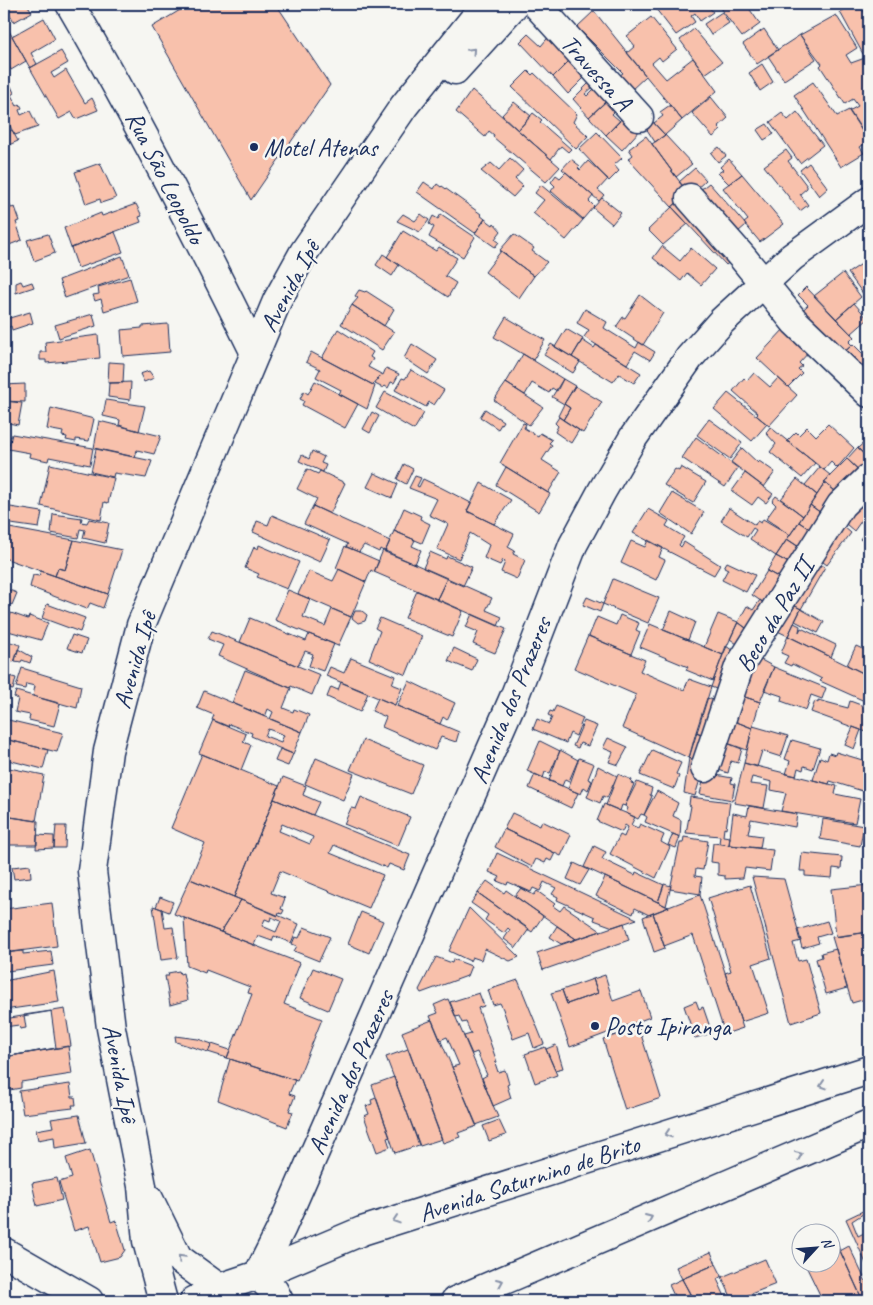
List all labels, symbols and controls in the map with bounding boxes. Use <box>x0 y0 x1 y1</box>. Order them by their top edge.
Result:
street label: Travessa A <box>554 28 640 118</box>
one-way arrow <box>466 48 475 57</box>
street label: Rua São Leopoldo <box>118 106 214 252</box>
place label: Motel Atenas <box>264 132 380 164</box>
marker: Motel Atenas <box>248 141 260 153</box>
street label: Avenida Ipê <box>253 233 329 338</box>
street label: Beco da Paz II <box>728 549 824 678</box>
street label: Avenida Ipê <box>106 606 165 712</box>
street label: Avenida dos Prazeres <box>463 610 560 788</box>
street label: Avenida dos Prazeres <box>300 983 402 1159</box>
place label: Posto Ipiranga <box>605 1011 732 1043</box>
marker: Posto Ipiranga <box>589 1020 601 1032</box>
street label: Avenida Ipê <box>95 1022 146 1128</box>
one-way arrow <box>819 1079 827 1089</box>
street label: Avenida Saturnino de Brito <box>415 1128 645 1230</box>
one-way arrow <box>664 1128 672 1138</box>
one-way arrow <box>794 1150 802 1160</box>
one-way arrow <box>392 1214 401 1224</box>
one-way arrow <box>644 1214 653 1225</box>
north arrow <box>790 1222 840 1272</box>
text: N <box>818 1235 838 1252</box>
one-way arrow <box>178 1255 187 1264</box>
one-way arrow <box>495 1278 504 1289</box>

